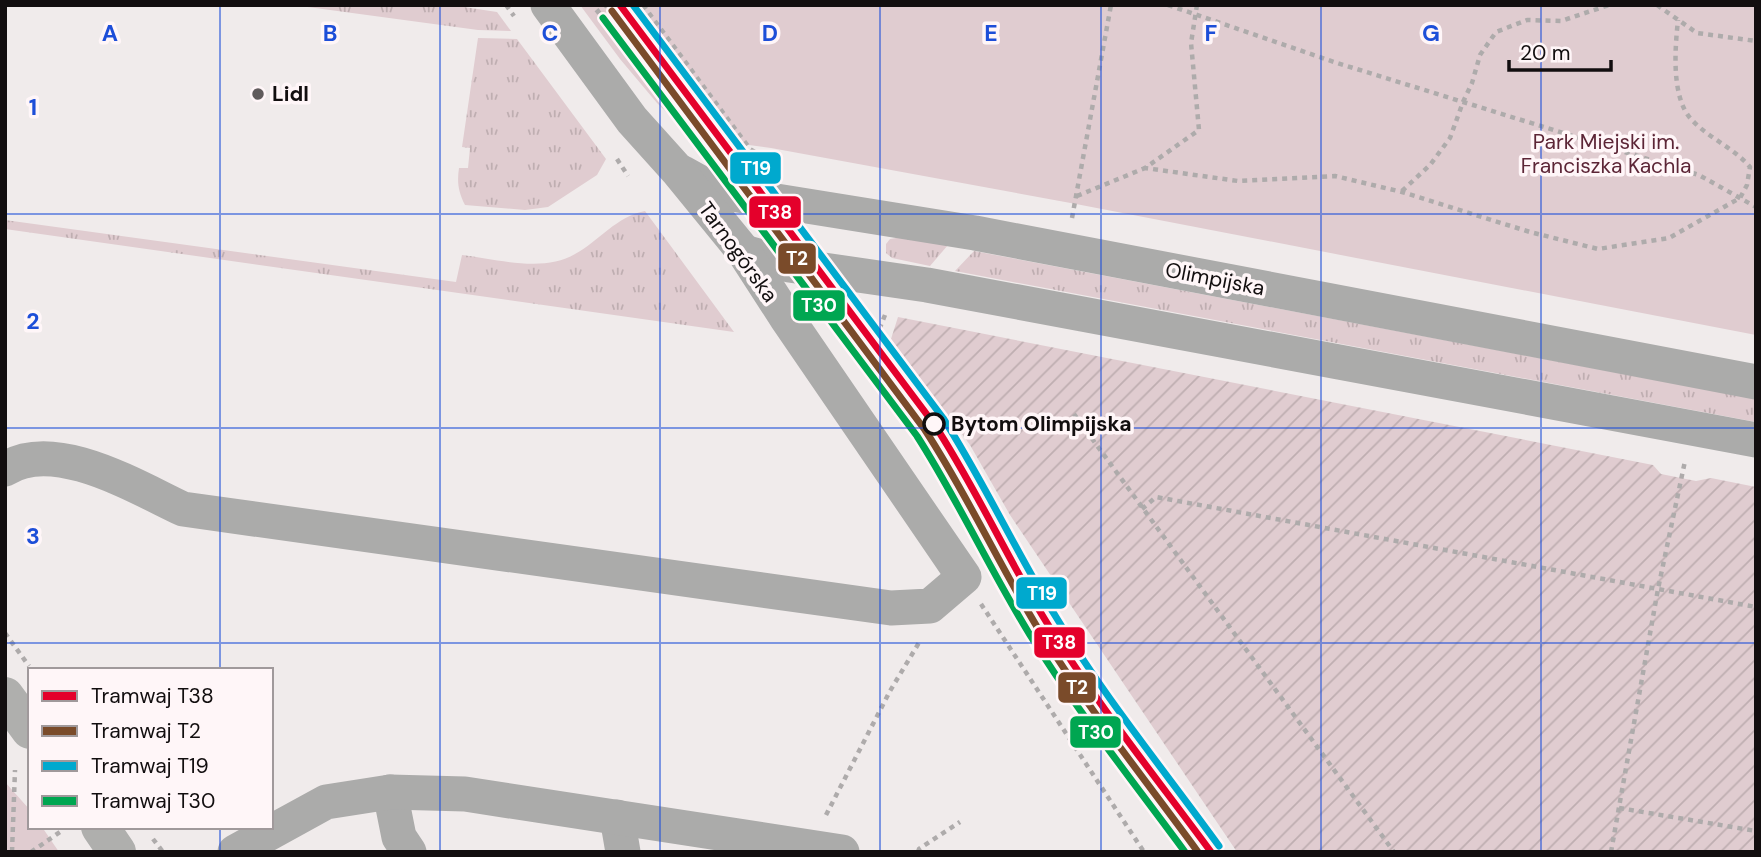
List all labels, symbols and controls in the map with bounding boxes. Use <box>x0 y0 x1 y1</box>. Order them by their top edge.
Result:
text: A <box>102 18 118 48</box>
text: B <box>323 18 337 48</box>
text: C <box>542 18 558 48</box>
text: D <box>762 18 778 48</box>
text: E <box>984 18 998 48</box>
text: F <box>1205 18 1218 48</box>
text: G <box>1422 18 1440 48</box>
scale bar <box>1509 28 1610 72</box>
text: 20 m <box>1520 39 1571 67</box>
place label: Lidl <box>272 80 309 108</box>
marker: Lidl <box>250 86 266 102</box>
text: 1 <box>29 92 37 122</box>
park label: Park Miejski im. Franciszka Kachla <box>1521 128 1691 180</box>
line badge: T19 <box>729 151 782 185</box>
text: T19 <box>741 156 771 181</box>
line badge: T38 <box>748 195 802 229</box>
street label: Tarnogórska <box>692 196 784 308</box>
text: T38 <box>758 200 792 225</box>
line badge: T2 <box>777 242 817 275</box>
text: T2 <box>786 246 808 271</box>
street label: Olimpijska <box>1163 256 1267 302</box>
line badge: T30 <box>792 289 846 322</box>
text: T30 <box>801 293 837 318</box>
text: 2 <box>26 306 40 336</box>
place label: Bytom Olimpijska <box>951 410 1131 438</box>
marker: Bytom Olimpijska <box>923 413 945 435</box>
text: 3 <box>26 521 40 551</box>
line badge: T19 <box>1015 576 1068 610</box>
text: T19 <box>1027 581 1057 606</box>
line badge: T38 <box>1033 626 1086 659</box>
text: T38 <box>1042 630 1076 655</box>
legend <box>28 668 273 829</box>
line badge: T2 <box>1057 671 1097 704</box>
text: T2 <box>1066 675 1088 700</box>
text: Tramwaj T38 <box>91 682 214 710</box>
line badge: T30 <box>1069 715 1122 749</box>
text: Tramwaj T2 <box>91 717 201 745</box>
text: T30 <box>1078 720 1114 745</box>
text: Tramwaj T19 <box>91 752 209 780</box>
text: Tramwaj T30 <box>91 787 215 815</box>

